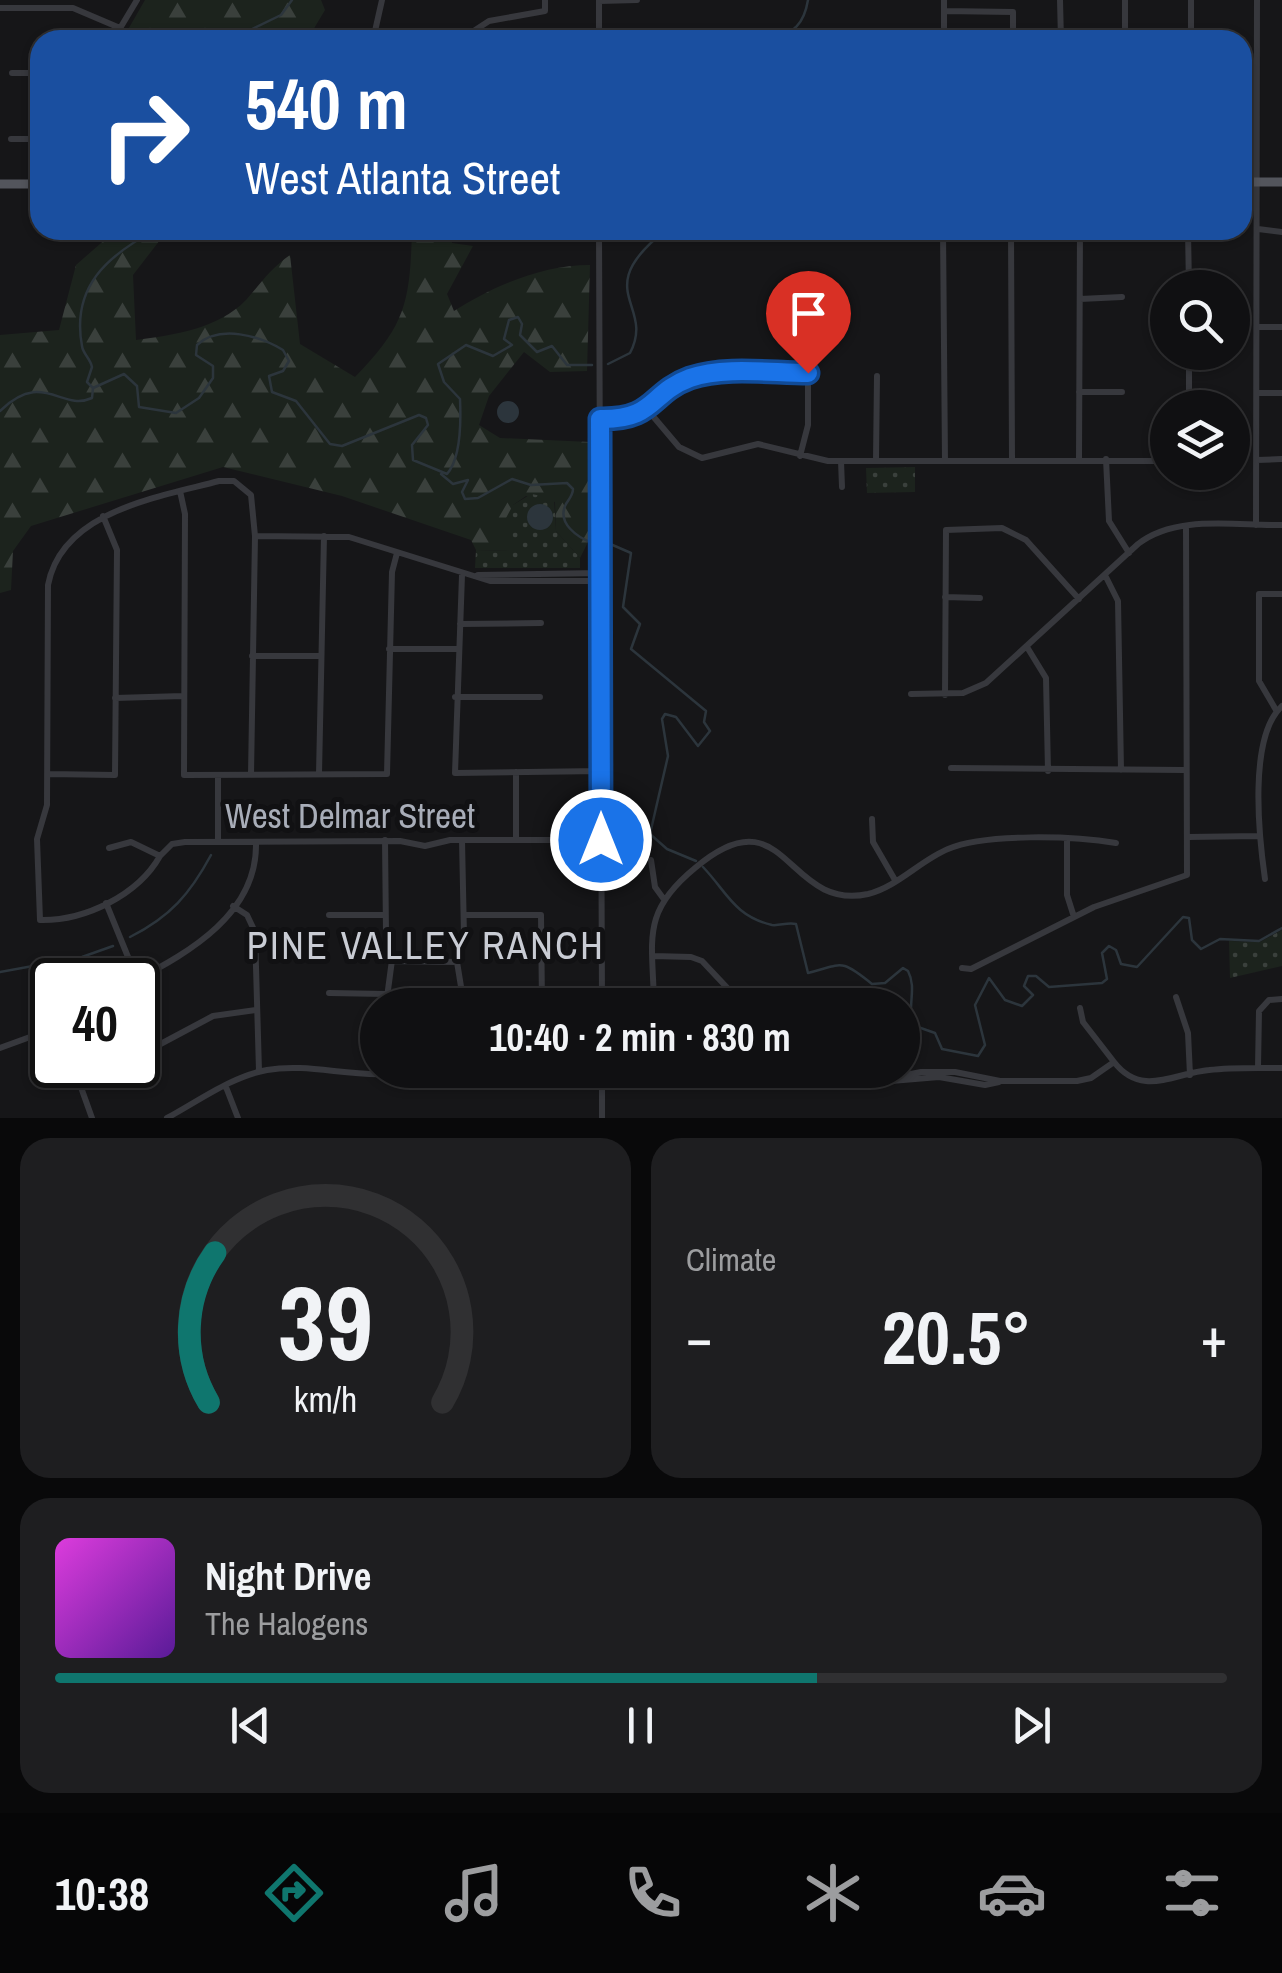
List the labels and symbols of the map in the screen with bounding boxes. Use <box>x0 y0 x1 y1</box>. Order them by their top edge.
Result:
pin <box>766 271 851 374</box>
position arrow <box>549 788 653 892</box>
street label: West Delmar Street <box>225 792 475 839</box>
district label: PINE VALLEY RANCH <box>247 920 605 971</box>
speed limit sign: 40 <box>30 958 160 1088</box>

